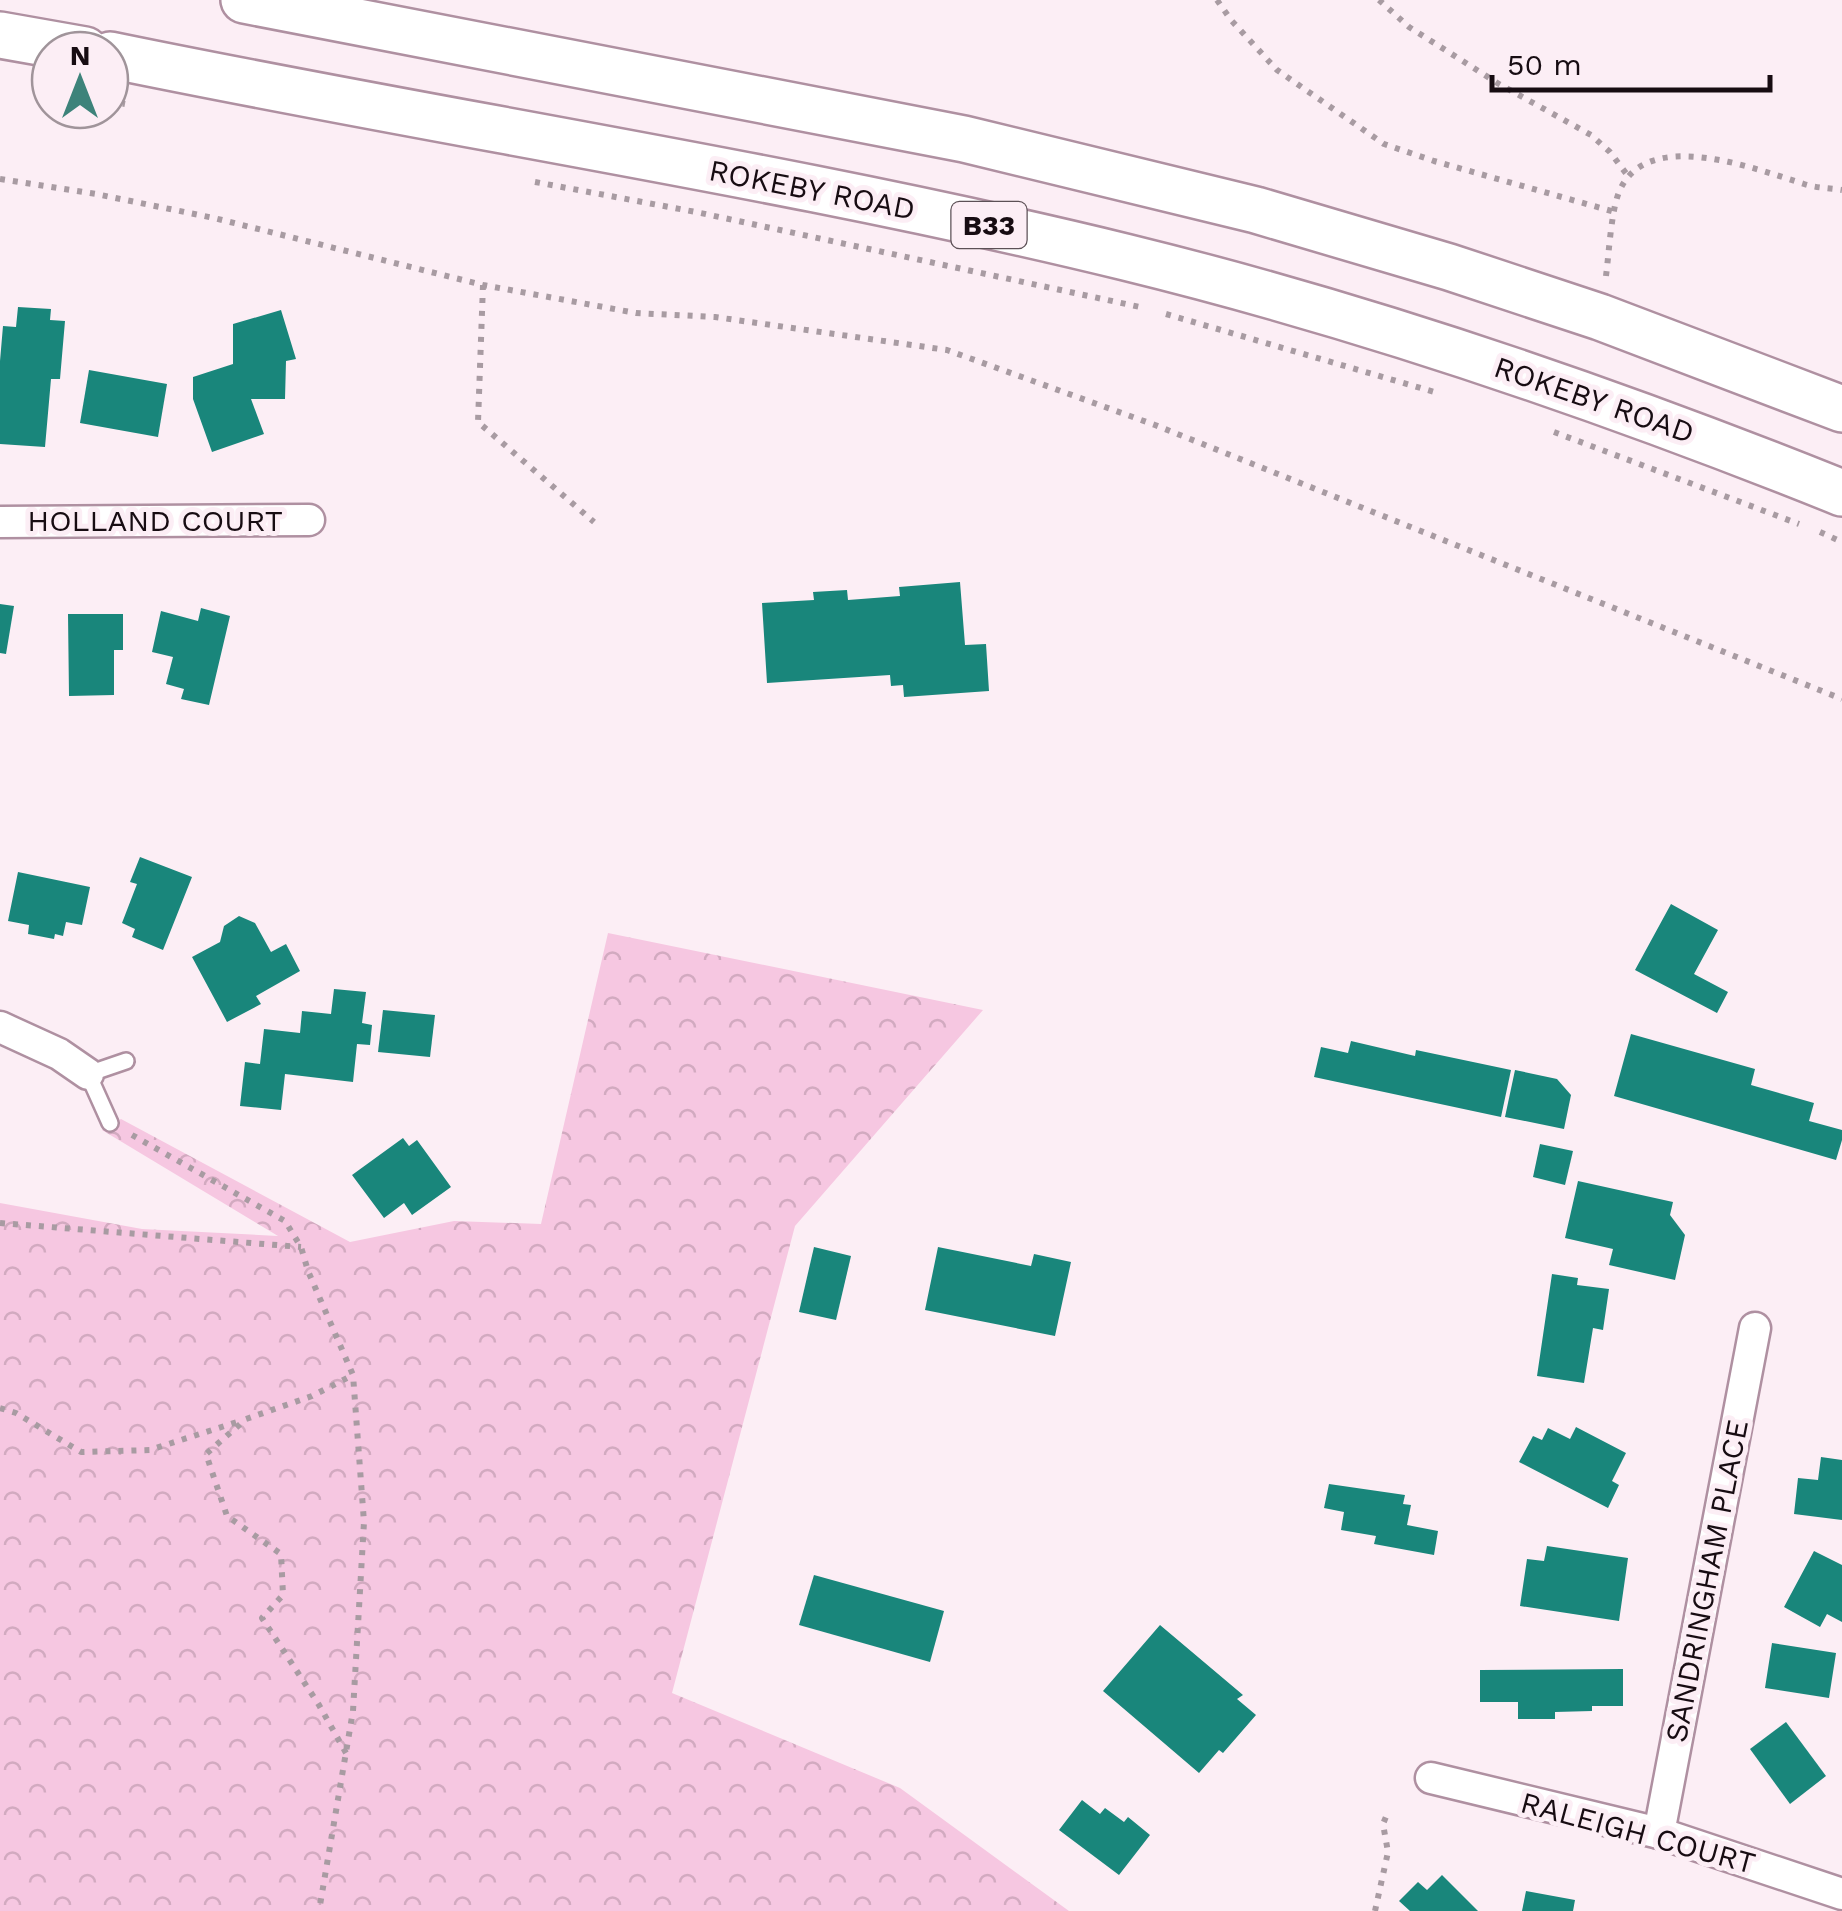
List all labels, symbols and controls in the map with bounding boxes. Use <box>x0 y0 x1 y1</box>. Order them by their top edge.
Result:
north arrow <box>30 30 130 130</box>
scale bar <box>1492 30 1770 92</box>
text: N <box>70 39 90 72</box>
text: 50 m <box>1507 47 1582 82</box>
street label: ROKEBY ROAD <box>706 152 918 227</box>
road number: B33 <box>952 202 1026 248</box>
street label: ROKEBY ROAD <box>1490 349 1699 450</box>
street label: HOLLAND COURT <box>27 503 283 538</box>
street label: SANDRINGHAM PLACE <box>1658 1417 1755 1745</box>
street label: RALEIGH COURT <box>1517 1784 1759 1881</box>

